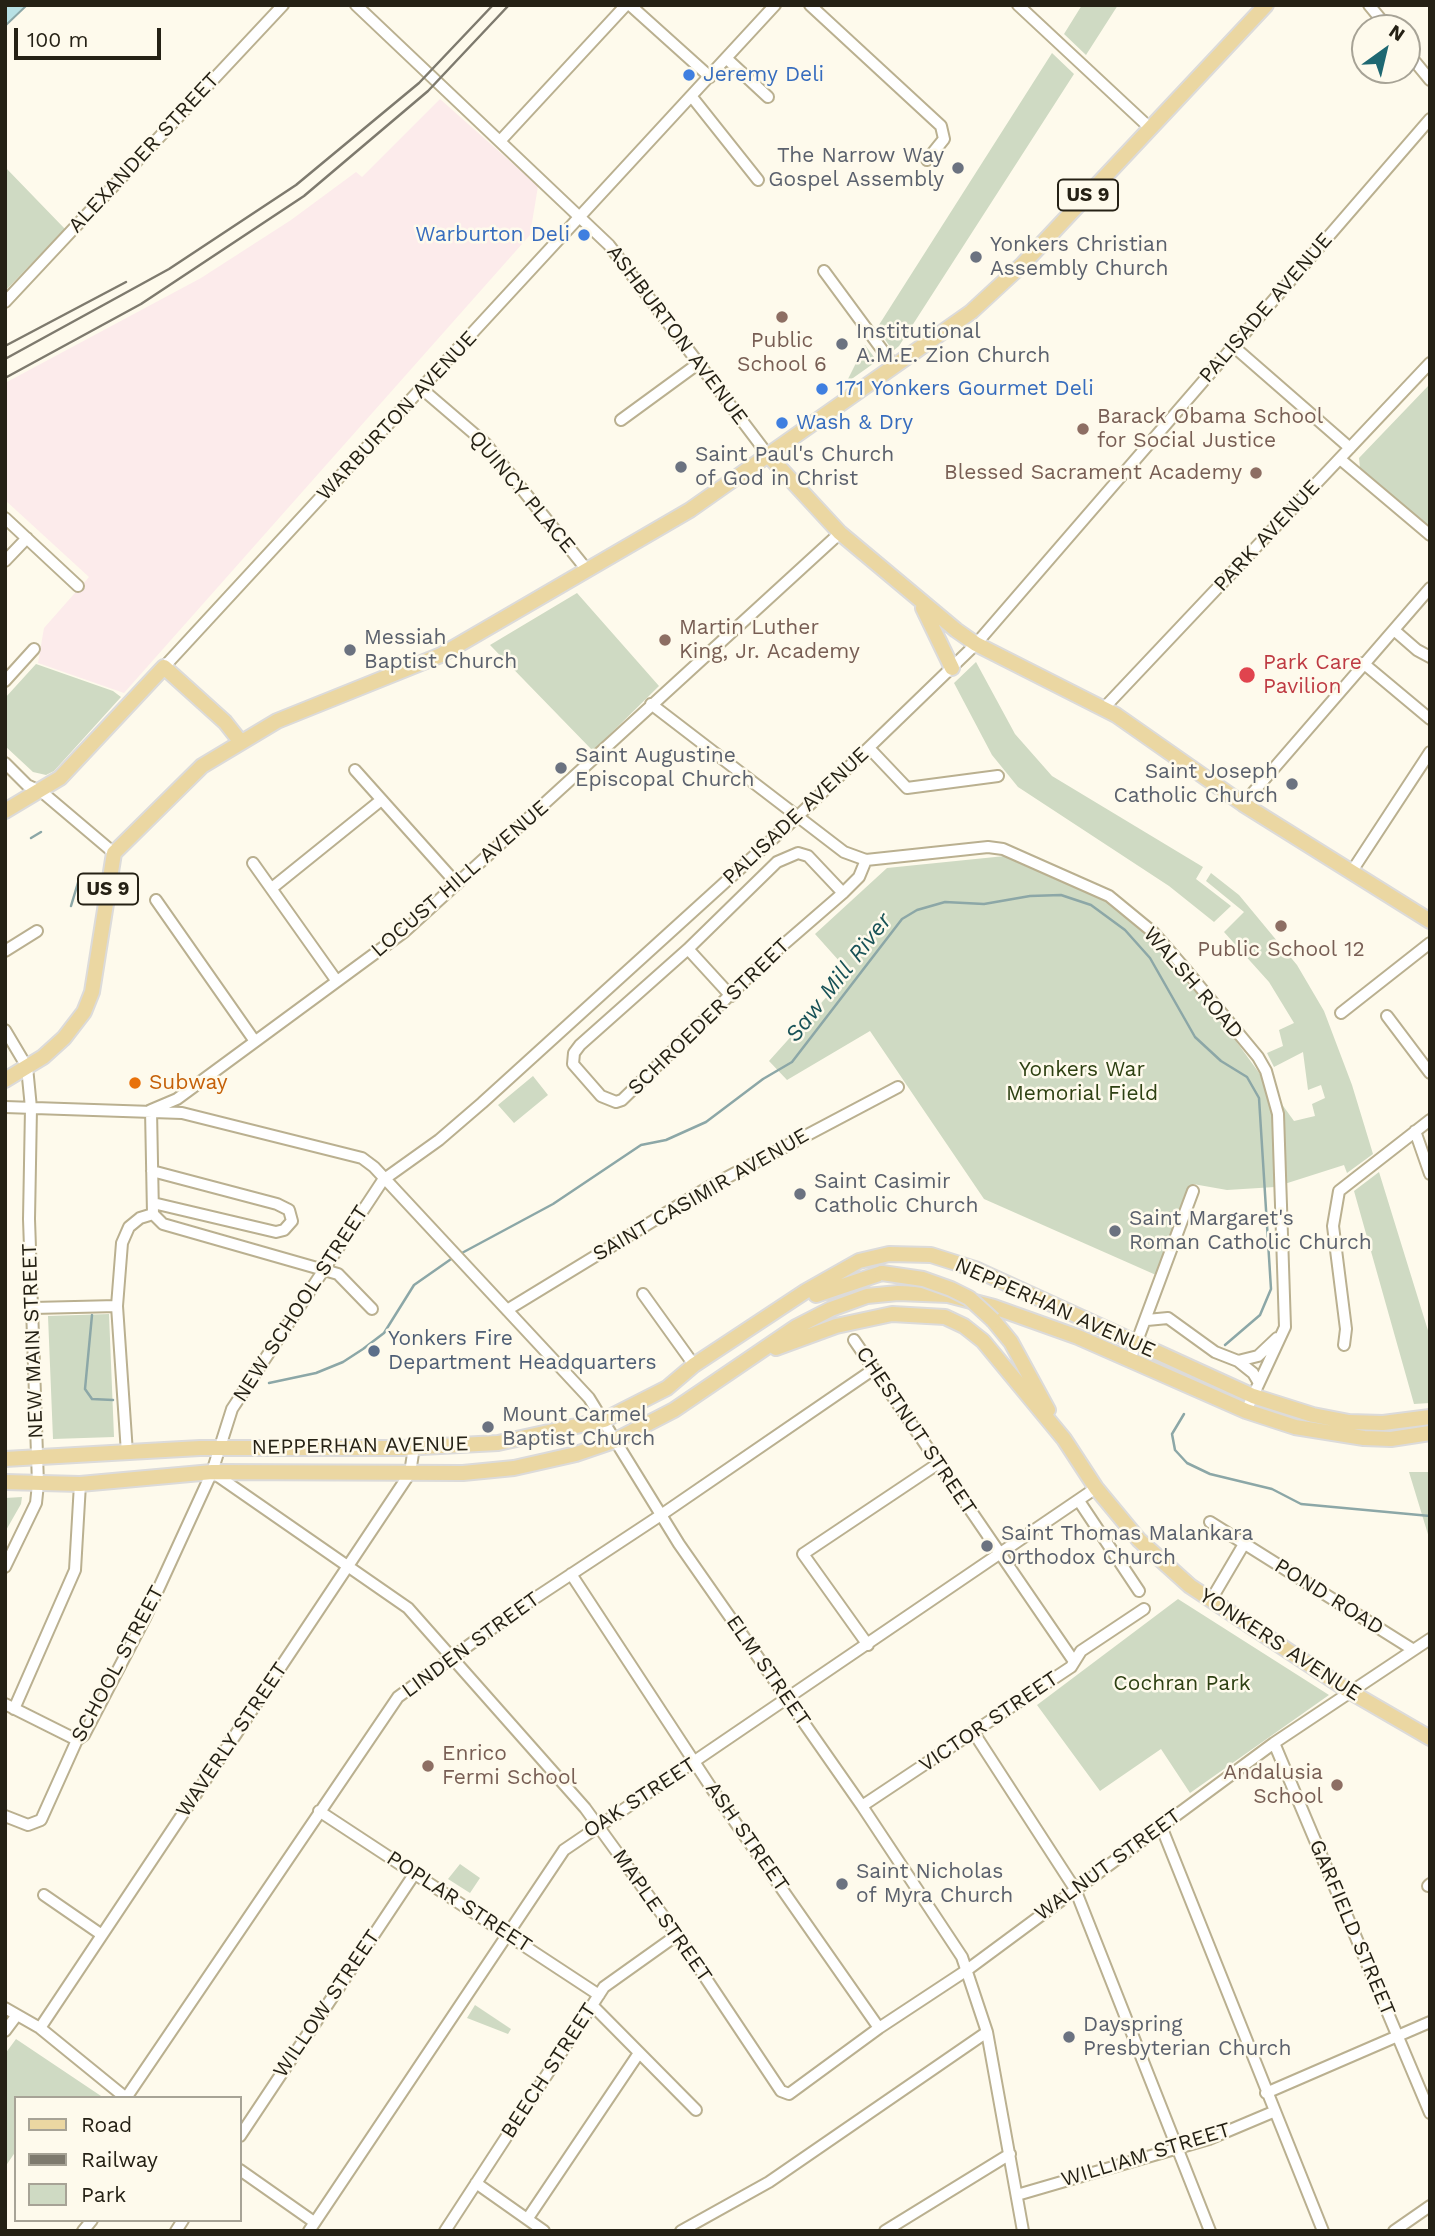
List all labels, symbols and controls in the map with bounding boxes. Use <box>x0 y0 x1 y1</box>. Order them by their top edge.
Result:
scale bar <box>18 14 164 58</box>
north arrow <box>1351 14 1421 84</box>
text: N <box>1385 19 1409 46</box>
text: 100 m <box>27 27 89 52</box>
place label: Jeremy Deli <box>703 62 824 88</box>
marker: Jeremy Deli <box>681 67 697 83</box>
street label: ALEXANDER STREET <box>63 68 225 238</box>
place label: The Narrow Way Gospel Assembly <box>768 143 944 193</box>
marker: The Narrow Way Gospel Assembly <box>950 160 966 176</box>
road number: US 9 <box>1058 180 1118 210</box>
place label: Warburton Deli <box>415 222 570 248</box>
marker: Warburton Deli <box>576 227 592 243</box>
street label: PALISADE AVENUE <box>1194 228 1338 388</box>
place label: Yonkers Christian Assembly Church <box>990 232 1168 282</box>
street label: ASHBURTON AVENUE <box>601 240 753 430</box>
marker: Yonkers Christian Assembly Church <box>968 249 984 265</box>
marker: Public School 6 <box>774 309 790 325</box>
place label: Institutional A.M.E. Zion Church <box>856 319 1050 369</box>
street label: WARBURTON AVENUE <box>312 326 482 506</box>
place label: Public School 6 <box>737 328 827 378</box>
marker: Institutional A.M.E. Zion Church <box>834 336 850 352</box>
place label: 171 Yonkers Gourmet Deli <box>836 376 1094 402</box>
marker: 171 Yonkers Gourmet Deli <box>814 381 830 397</box>
place label: Barack Obama School for Social Justice <box>1097 404 1323 454</box>
place label: Wash & Dry <box>796 410 913 436</box>
marker: Wash & Dry <box>774 415 790 431</box>
marker: Barack Obama School for Social Justice <box>1075 421 1091 437</box>
street label: QUINCY PLACE <box>463 426 581 558</box>
place label: Saint Paul's Church of God in Christ <box>695 442 894 492</box>
marker: Saint Paul's Church of God in Christ <box>673 459 689 475</box>
place label: Blessed Sacrament Academy <box>944 460 1242 486</box>
marker: Blessed Sacrament Academy <box>1248 465 1264 481</box>
street label: PARK AVENUE <box>1209 475 1325 597</box>
place label: Martin Luther King, Jr. Academy <box>679 615 860 665</box>
place label: Messiah Baptist Church <box>364 625 517 675</box>
marker: Martin Luther King, Jr. Academy <box>657 632 673 648</box>
marker: Messiah Baptist Church <box>342 642 358 658</box>
place label: Park Care Pavilion <box>1263 650 1362 700</box>
marker: Park Care Pavilion <box>1237 665 1257 685</box>
street label: PALISADE AVENUE <box>718 742 874 890</box>
place label: Saint Augustine Episcopal Church <box>575 743 755 793</box>
place label: Saint Joseph Catholic Church <box>1113 759 1278 809</box>
marker: Saint Augustine Episcopal Church <box>553 760 569 776</box>
marker: Saint Joseph Catholic Church <box>1284 776 1300 792</box>
street label: LOCUST HILL AVENUE <box>366 795 554 963</box>
road number: US 9 <box>78 874 138 904</box>
water label: Saw Mill River <box>780 908 898 1048</box>
marker: Public School 12 <box>1273 918 1289 934</box>
street label: WALSH ROAD <box>1138 922 1248 1044</box>
street label: SCHROEDER STREET <box>623 933 795 1101</box>
place label: Public School 12 <box>1197 937 1365 963</box>
park label: Yonkers War Memorial Field <box>1006 1057 1158 1107</box>
place label: Subway <box>149 1070 228 1096</box>
marker: Subway <box>127 1075 143 1091</box>
street label: SAINT CASIMIR AVENUE <box>589 1123 813 1267</box>
place label: Saint Casimir Catholic Church <box>814 1169 979 1219</box>
marker: Saint Casimir Catholic Church <box>792 1186 808 1202</box>
street label: NEW SCHOOL STREET <box>228 1201 374 1407</box>
place label: Saint Margaret's Roman Catholic Church <box>1129 1206 1372 1256</box>
marker: Saint Margaret's Roman Catholic Church <box>1107 1223 1123 1239</box>
street label: NEW MAIN STREET <box>17 1243 49 1439</box>
street label: NEPPERHAN AVENUE <box>951 1252 1159 1364</box>
place label: Yonkers Fire Department Headquarters <box>388 1326 656 1376</box>
street label: CHESTNUT STREET <box>850 1342 982 1520</box>
marker: Yonkers Fire Department Headquarters <box>366 1343 382 1359</box>
place label: Mount Carmel Baptist Church <box>502 1402 655 1452</box>
marker: Mount Carmel Baptist Church <box>480 1419 496 1435</box>
street label: NEPPERHAN AVENUE <box>251 1432 469 1460</box>
place label: Saint Thomas Malankara Orthodox Church <box>1001 1521 1253 1571</box>
marker: Saint Thomas Malankara Orthodox Church <box>979 1538 995 1554</box>
street label: POND ROAD <box>1270 1553 1388 1641</box>
street label: SCHOOL STREET <box>66 1582 170 1746</box>
street label: YONKERS AVENUE <box>1194 1583 1366 1707</box>
street label: LINDEN STREET <box>397 1587 545 1703</box>
street label: ELM STREET <box>720 1611 816 1731</box>
street label: WAVERLY STREET <box>171 1658 293 1822</box>
street label: VICTOR STREET <box>915 1666 1063 1778</box>
park label: Cochran Park <box>1113 1671 1251 1697</box>
place label: Enrico Fermi School <box>442 1741 577 1791</box>
street label: OAK STREET <box>579 1752 701 1844</box>
marker: Enrico Fermi School <box>420 1758 436 1774</box>
place label: Andalusia School <box>1223 1760 1323 1810</box>
street label: ASH STREET <box>700 1777 794 1897</box>
marker: Andalusia School <box>1329 1777 1345 1793</box>
street label: WALNUT STREET <box>1030 1803 1186 1927</box>
street label: GARFIELD STREET <box>1303 1836 1401 2020</box>
street label: MAPLE STREET <box>607 1845 717 1987</box>
street label: POPLAR STREET <box>382 1846 536 1958</box>
place label: Saint Nicholas of Myra Church <box>856 1859 1013 1909</box>
marker: Saint Nicholas of Myra Church <box>834 1876 850 1892</box>
street label: WILLOW STREET <box>268 1925 386 2083</box>
street label: BEECH STREET <box>496 1999 602 2143</box>
place label: Dayspring Presbyterian Church <box>1083 2012 1291 2062</box>
marker: Dayspring Presbyterian Church <box>1061 2029 1077 2045</box>
legend <box>14 2096 242 2222</box>
text: Road <box>81 2112 132 2137</box>
street label: WILLIAM STREET <box>1058 2117 1234 2193</box>
text: Railway <box>81 2147 158 2172</box>
text: Park <box>81 2182 126 2207</box>

